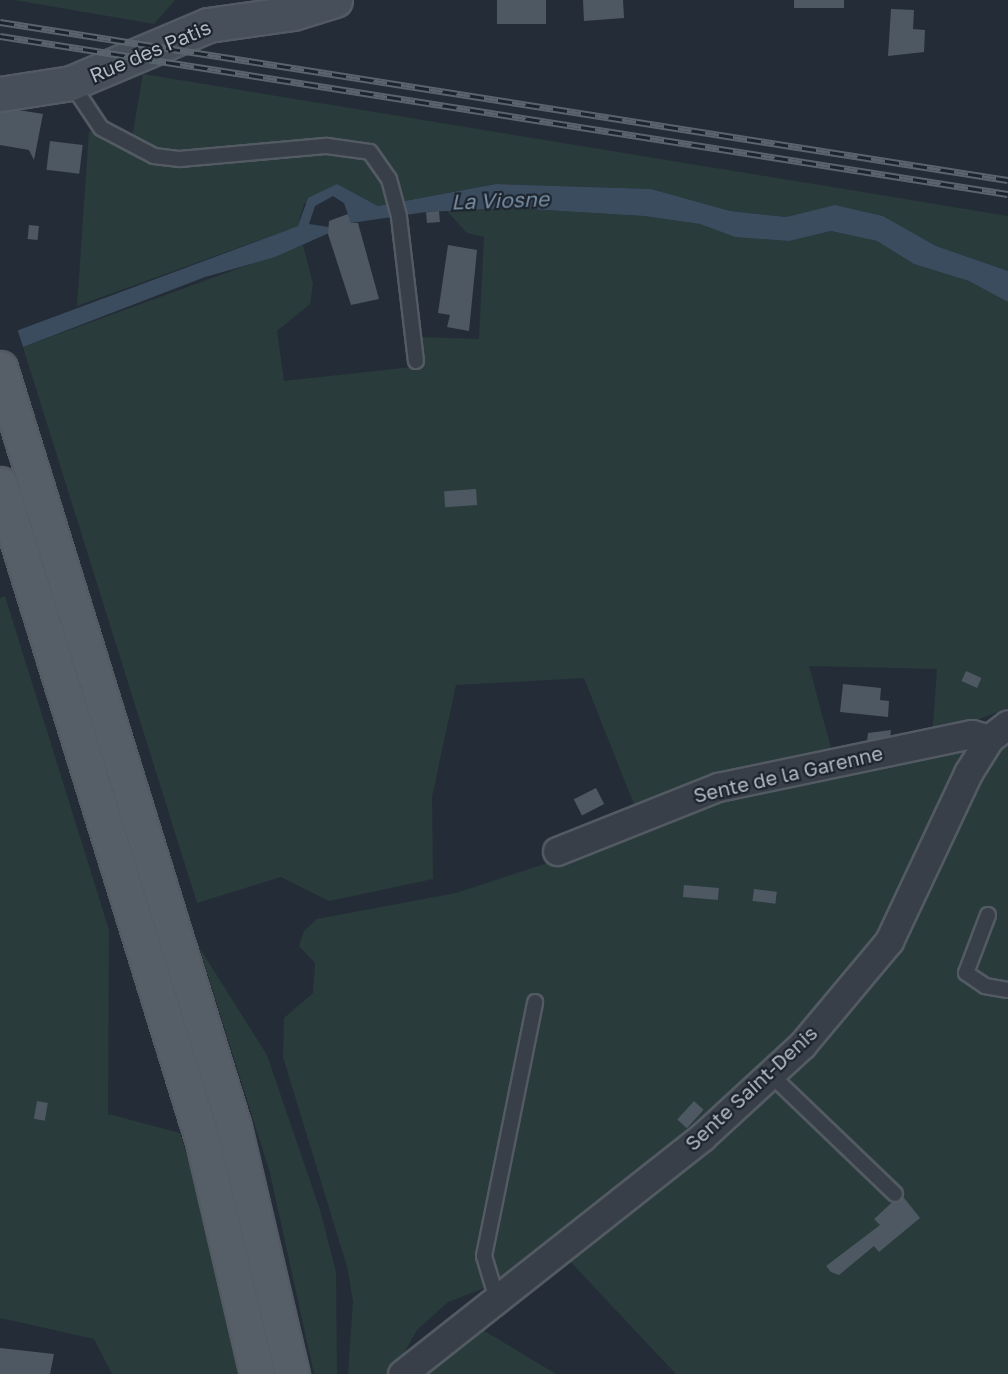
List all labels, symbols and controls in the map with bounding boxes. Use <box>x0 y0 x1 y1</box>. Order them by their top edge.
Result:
street label: Rue des Patis <box>86 15 214 87</box>
water label: La Viosne <box>451 186 549 214</box>
street label: Sente de la Garenne <box>691 741 885 807</box>
street label: Sente Saint-Denis <box>680 1021 822 1155</box>

